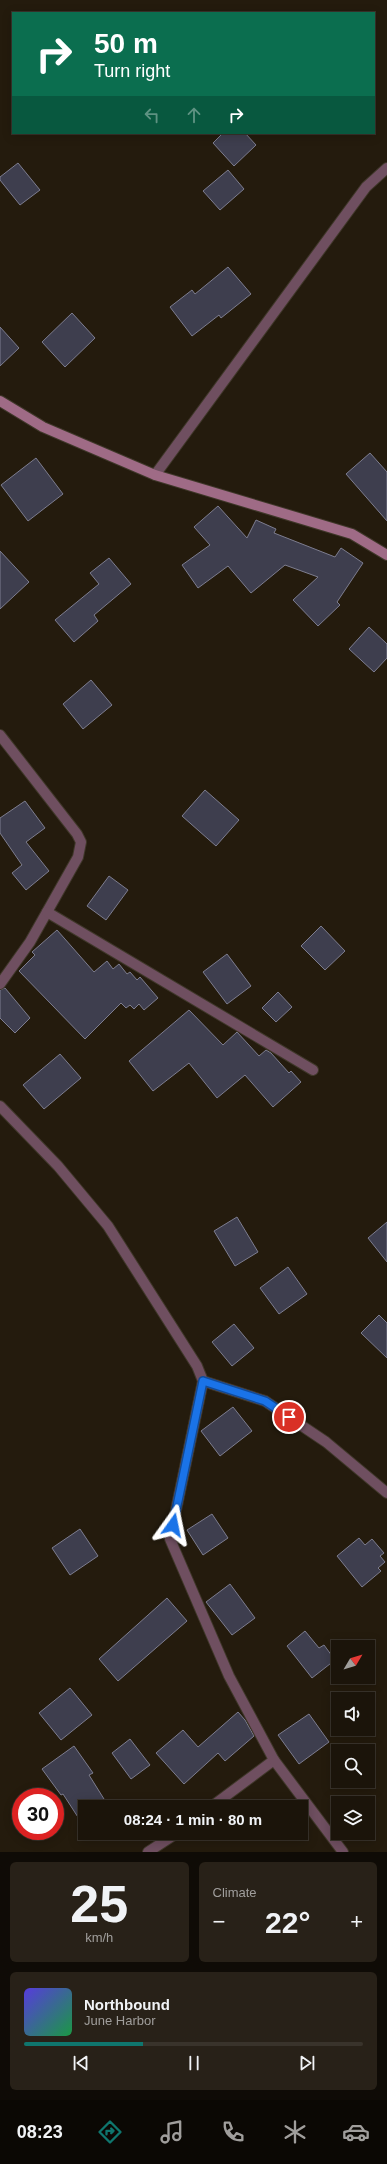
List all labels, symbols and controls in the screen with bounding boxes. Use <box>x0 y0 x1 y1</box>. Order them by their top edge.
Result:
icon: right <box>28 28 80 80</box>
text: 50 m <box>94 28 158 59</box>
text: Turn right <box>94 61 170 81</box>
icon: left <box>141 104 163 126</box>
icon: ahead <box>183 104 205 126</box>
icon: right <box>225 104 247 126</box>
pin <box>272 1400 306 1434</box>
icon: arrive <box>278 1406 300 1428</box>
position arrow <box>152 1504 194 1546</box>
north arrow <box>331 1640 375 1684</box>
map controls <box>331 1640 375 1840</box>
button: sound <box>331 1692 375 1736</box>
button: search <box>331 1744 375 1788</box>
speed limit sign: 30 <box>12 1788 64 1840</box>
button: layers <box>331 1796 375 1840</box>
text: 08:24 · 1 min · 80 m <box>124 1811 262 1828</box>
text: 25 <box>70 1875 128 1933</box>
text: Climate <box>213 1885 257 1900</box>
text: 22° <box>265 1906 310 1939</box>
text: − <box>213 1909 225 1934</box>
text: + <box>350 1909 363 1934</box>
text: km/h <box>85 1930 113 1945</box>
text: Northbound <box>84 1996 170 2013</box>
text: June Harbor <box>84 2013 156 2028</box>
icon: previous <box>70 2052 92 2074</box>
icon: pause <box>183 2052 205 2074</box>
icon: next <box>296 2052 318 2074</box>
icon: directions <box>96 2118 124 2146</box>
icon: music <box>158 2118 186 2146</box>
icon: phone <box>219 2118 247 2146</box>
icon: climate <box>281 2118 309 2146</box>
icon: car <box>342 2118 370 2146</box>
text: 08:23 <box>17 2122 63 2142</box>

